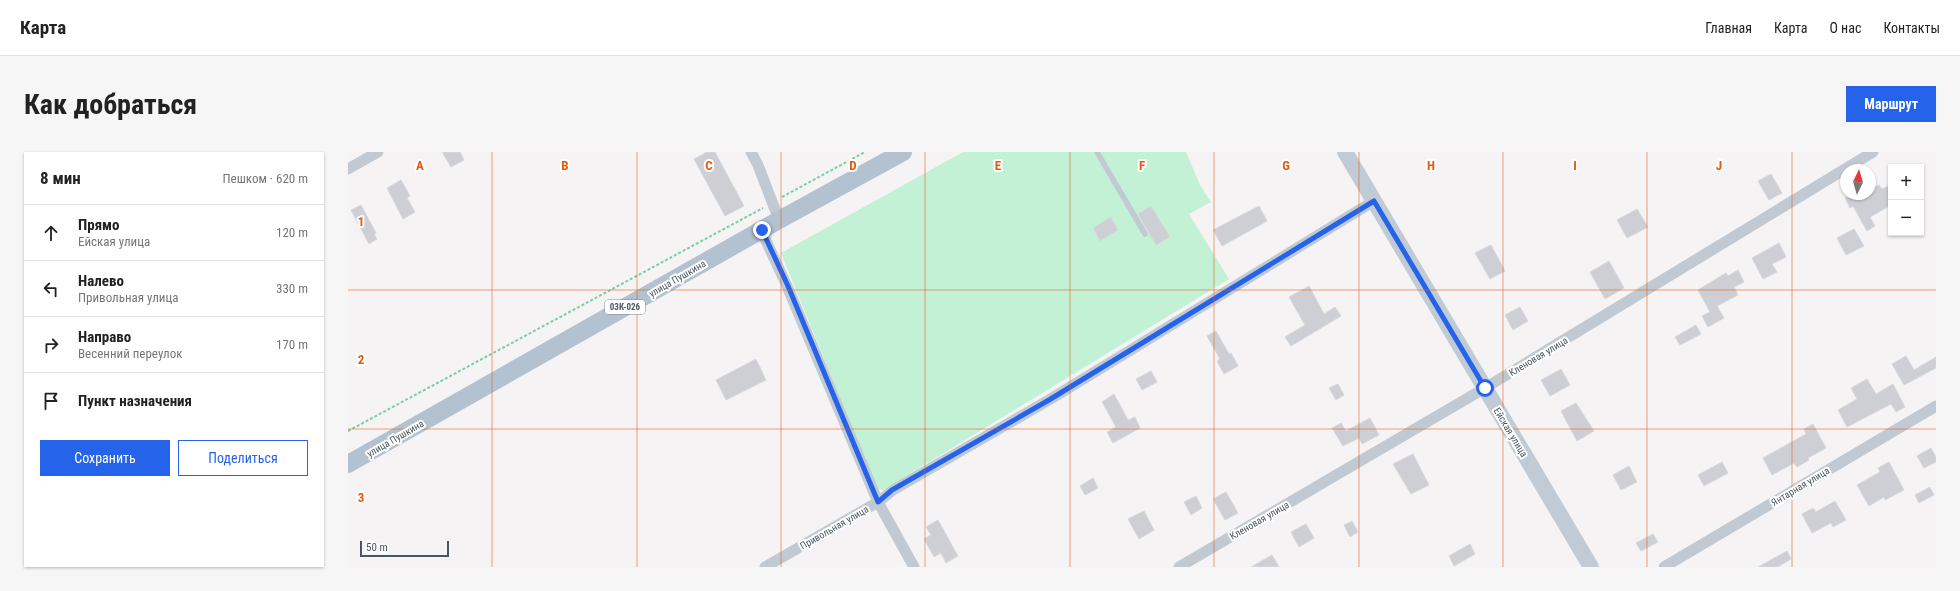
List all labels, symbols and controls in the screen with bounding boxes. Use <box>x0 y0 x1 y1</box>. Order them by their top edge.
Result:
text: Карта <box>20 16 66 39</box>
text: Главная <box>1705 20 1752 36</box>
text: Карта <box>1774 20 1807 36</box>
text: О нас <box>1829 20 1861 36</box>
text: Контакты <box>1883 20 1940 36</box>
button: Маршрут <box>1846 86 1936 122</box>
text: Как добраться <box>24 88 197 121</box>
text: A <box>416 158 424 173</box>
text: B <box>561 158 569 173</box>
text: C <box>705 158 713 173</box>
text: D <box>849 158 857 173</box>
text: E <box>995 158 1002 173</box>
text: F <box>1139 158 1145 173</box>
text: G <box>1282 158 1290 173</box>
text: H <box>1427 158 1435 173</box>
text: I <box>1573 158 1577 173</box>
text: J <box>1716 158 1722 173</box>
north arrow <box>1840 164 1876 200</box>
map controls <box>1888 164 1924 236</box>
button: + <box>1888 164 1924 200</box>
text: 8 мин <box>40 168 81 188</box>
text: Пешком · 620 m <box>222 171 308 186</box>
button: − <box>1888 200 1924 236</box>
text: 1 <box>358 214 364 229</box>
text: Прямо <box>78 216 119 234</box>
route end <box>753 221 771 239</box>
icon: ahead <box>40 222 62 244</box>
text: 120 m <box>276 225 308 240</box>
text: Ейская улица <box>78 234 150 249</box>
street label: улица Пушкина <box>647 258 708 299</box>
text: Налево <box>78 272 124 290</box>
icon: left <box>40 278 62 300</box>
text: 330 m <box>276 281 308 296</box>
text: Привольная улица <box>78 290 178 305</box>
road number: 03К-026 <box>605 300 645 314</box>
text: Направо <box>78 328 131 346</box>
icon: right <box>40 334 62 356</box>
street label: Кленовая улица <box>1507 334 1570 378</box>
text: 170 m <box>276 337 308 352</box>
text: Весенний переулок <box>78 346 182 361</box>
text: 2 <box>358 352 365 367</box>
route start <box>1476 379 1494 397</box>
icon: arrive <box>40 390 62 412</box>
text: Пункт назначения <box>78 392 192 410</box>
street label: Ейская улица <box>1492 406 1530 459</box>
street label: улица Пушкина <box>365 418 426 459</box>
button: Сохранить <box>40 440 170 476</box>
button: Поделиться <box>178 440 308 476</box>
street label: Янтарная улица <box>1769 465 1831 508</box>
text: 3 <box>358 490 364 505</box>
street label: Кленовая улица <box>1228 499 1291 542</box>
street label: Привольная улица <box>798 503 871 552</box>
scale bar <box>360 539 449 558</box>
text: 50 m <box>366 541 388 554</box>

